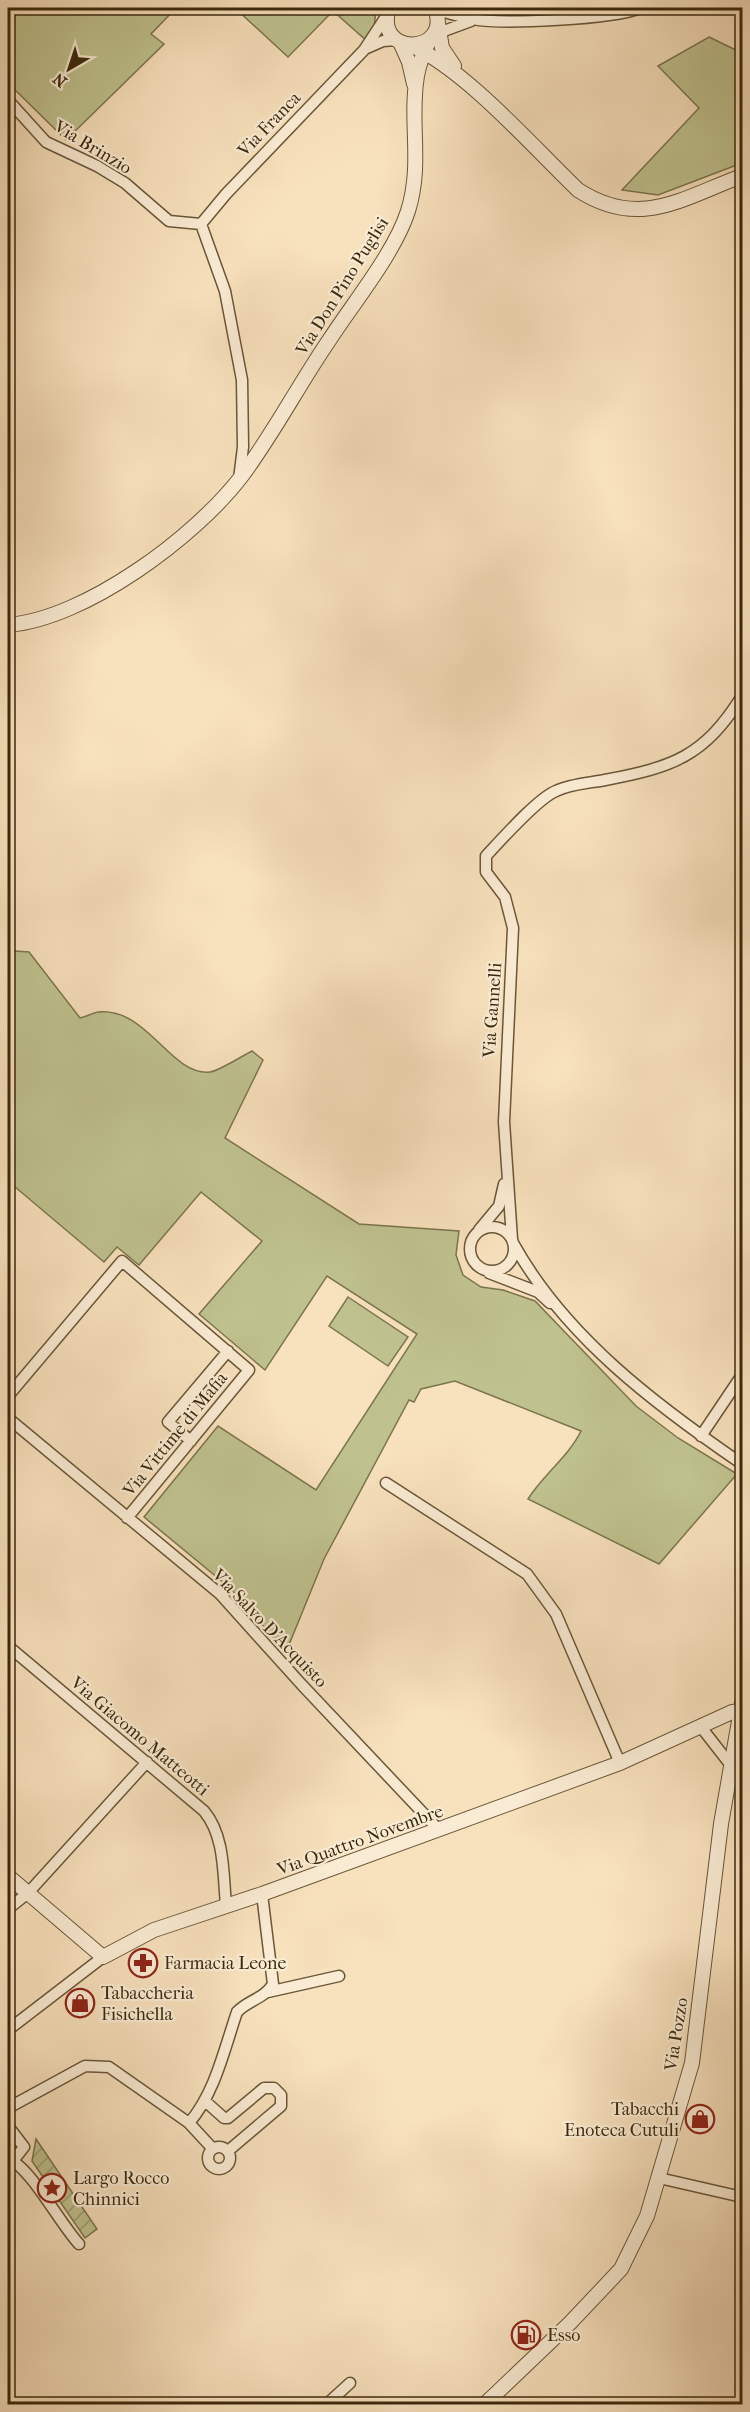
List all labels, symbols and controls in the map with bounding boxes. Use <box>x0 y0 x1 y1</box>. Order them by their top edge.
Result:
north arrow <box>39 39 99 99</box>
text: N <box>49 69 71 91</box>
street label: Via Franca <box>233 87 306 162</box>
street label: Via Brinzio <box>49 116 135 179</box>
street label: Via Don Pino Puglisi <box>291 213 394 360</box>
street label: Via Gannelli <box>479 961 506 1059</box>
street label: Via Vittime di Mafia <box>118 1367 232 1502</box>
street label: Via Salvo D'Acquisto <box>207 1564 332 1692</box>
street label: Via Giacomo Matteotti <box>65 1672 214 1801</box>
street label: Via Quattro Novembre <box>273 1801 446 1881</box>
pharmacy icon: Farmacia Leone <box>127 1947 159 1979</box>
place label: Farmacia Leone <box>164 1953 286 1974</box>
place label: Tabaccheria Fisichella <box>101 1983 194 2025</box>
shop icon: Tabaccheria Fisichella <box>64 1987 96 2019</box>
street label: Via Pozzo <box>660 1996 693 2073</box>
place label: Tabacchi Enoteca Cutuli <box>564 2099 680 2141</box>
shop icon: Tabacchi Enoteca Cutuli <box>684 2103 716 2135</box>
place label: Largo Rocco Chinnici <box>73 2168 169 2210</box>
place icon: Largo Rocco Chinnici <box>36 2172 68 2204</box>
fuel station icon: Esso <box>510 2319 542 2351</box>
place label: Esso <box>547 2325 580 2346</box>

